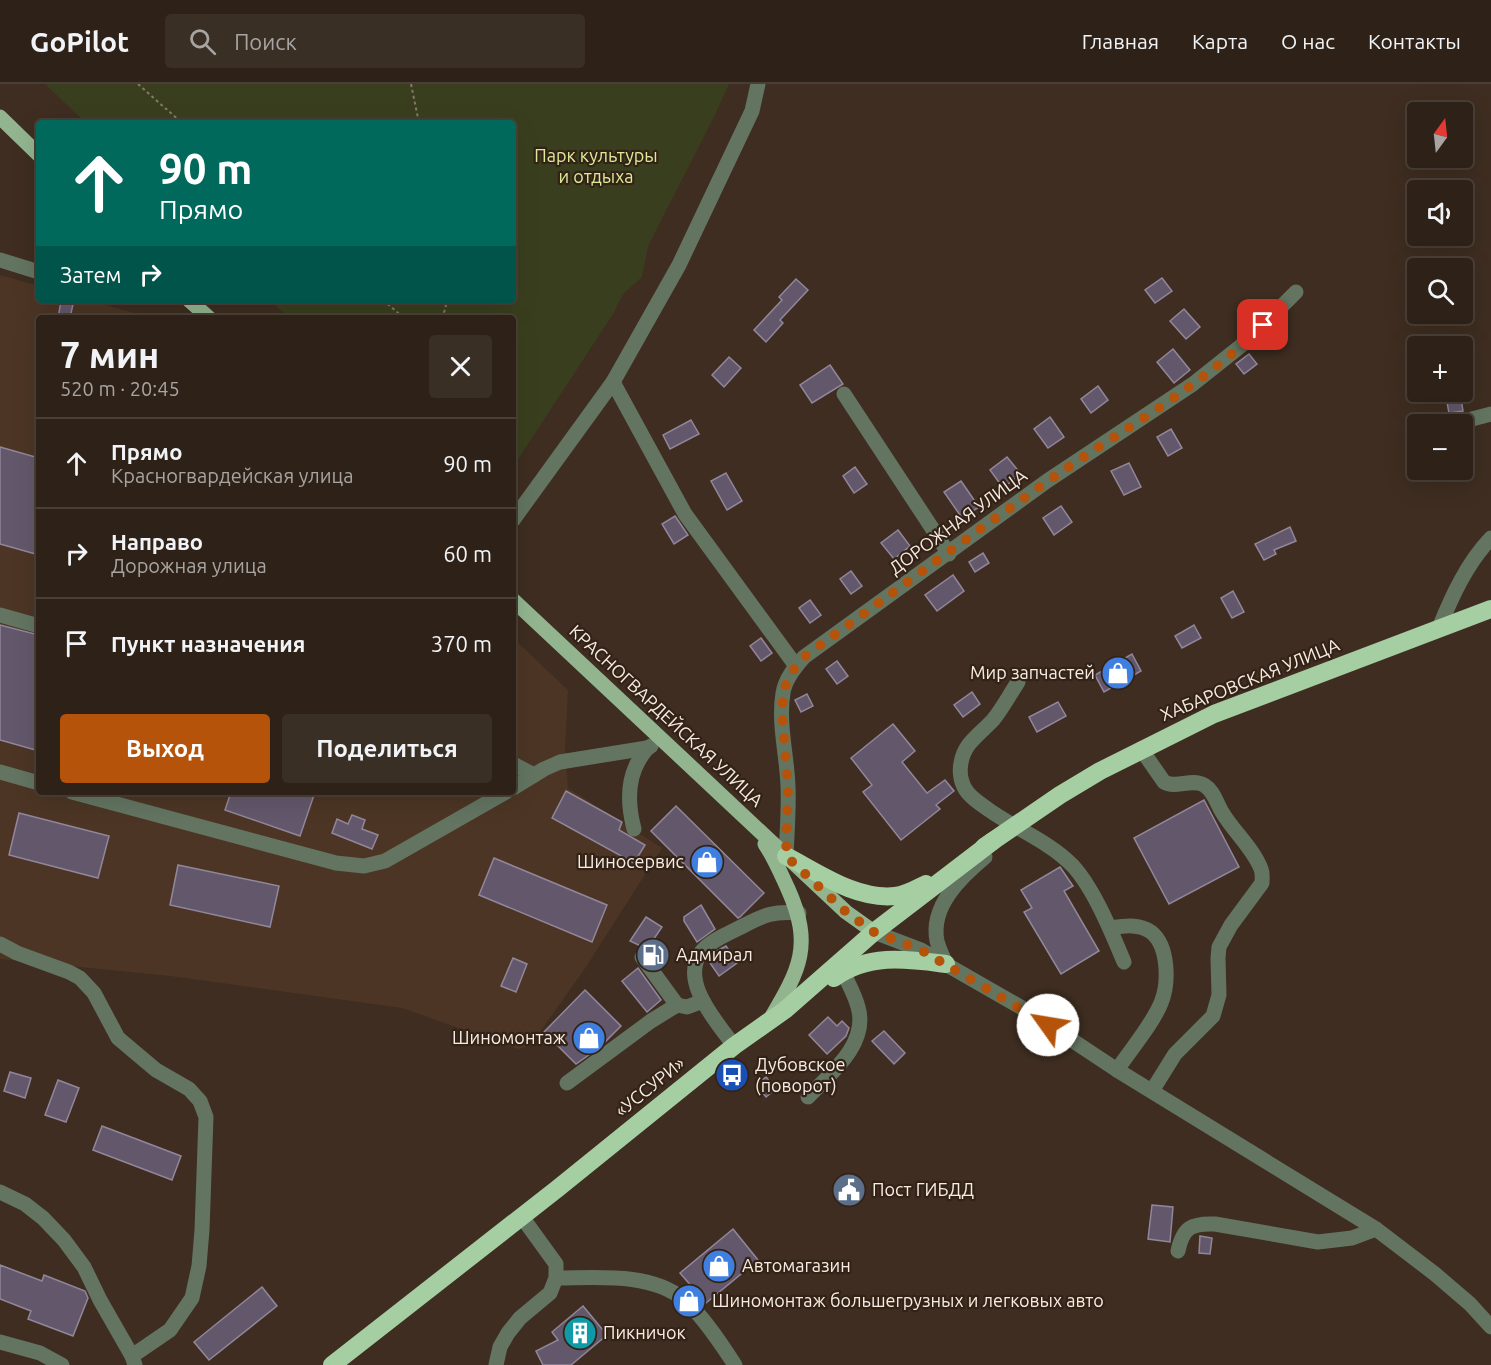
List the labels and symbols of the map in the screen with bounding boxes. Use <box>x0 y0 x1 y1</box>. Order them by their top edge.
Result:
north arrow <box>1407 102 1473 168</box>
park label: Парк культуры и отдыха <box>534 145 658 186</box>
pin <box>1237 299 1288 350</box>
street label: ДОРОЖНАЯ УЛИЦА <box>885 464 1030 578</box>
street label: КРАСНОГВАРДЕЙСКАЯ УЛИЦА <box>566 620 768 810</box>
street label: ХАБАРОВСКАЯ УЛИЦА <box>1157 634 1342 724</box>
shop icon: Мир запчастей <box>1100 655 1136 691</box>
place label: Мир запчастей <box>970 662 1095 682</box>
shop icon: Шиносервис <box>689 844 725 880</box>
place label: Шиносервис <box>577 851 684 871</box>
fuel station icon: Адмирал <box>635 937 671 973</box>
place label: Адмирал <box>676 944 753 964</box>
position arrow <box>1016 993 1080 1057</box>
shop icon: Шиномонтаж <box>571 1020 607 1056</box>
place label: Шиномонтаж <box>452 1027 567 1047</box>
street label: «УССУРИ» <box>611 1052 688 1120</box>
place label: Дубовское (поворот) <box>755 1054 845 1096</box>
bus stop icon: Дубовское (поворот) <box>714 1057 750 1093</box>
public building icon: Пост ГИБДД <box>831 1172 867 1208</box>
place label: Пост ГИБДД <box>872 1179 974 1199</box>
shop icon: Автомагазин <box>701 1248 737 1284</box>
place label: Автомагазин <box>742 1255 851 1275</box>
shop icon: Шиномонтаж большегрузных и легковых авто <box>671 1283 707 1319</box>
place label: Шиномонтаж большегрузных и легковых авто <box>712 1290 1104 1310</box>
building icon: Пикничок <box>562 1315 598 1351</box>
place label: Пикничок <box>603 1322 686 1342</box>

